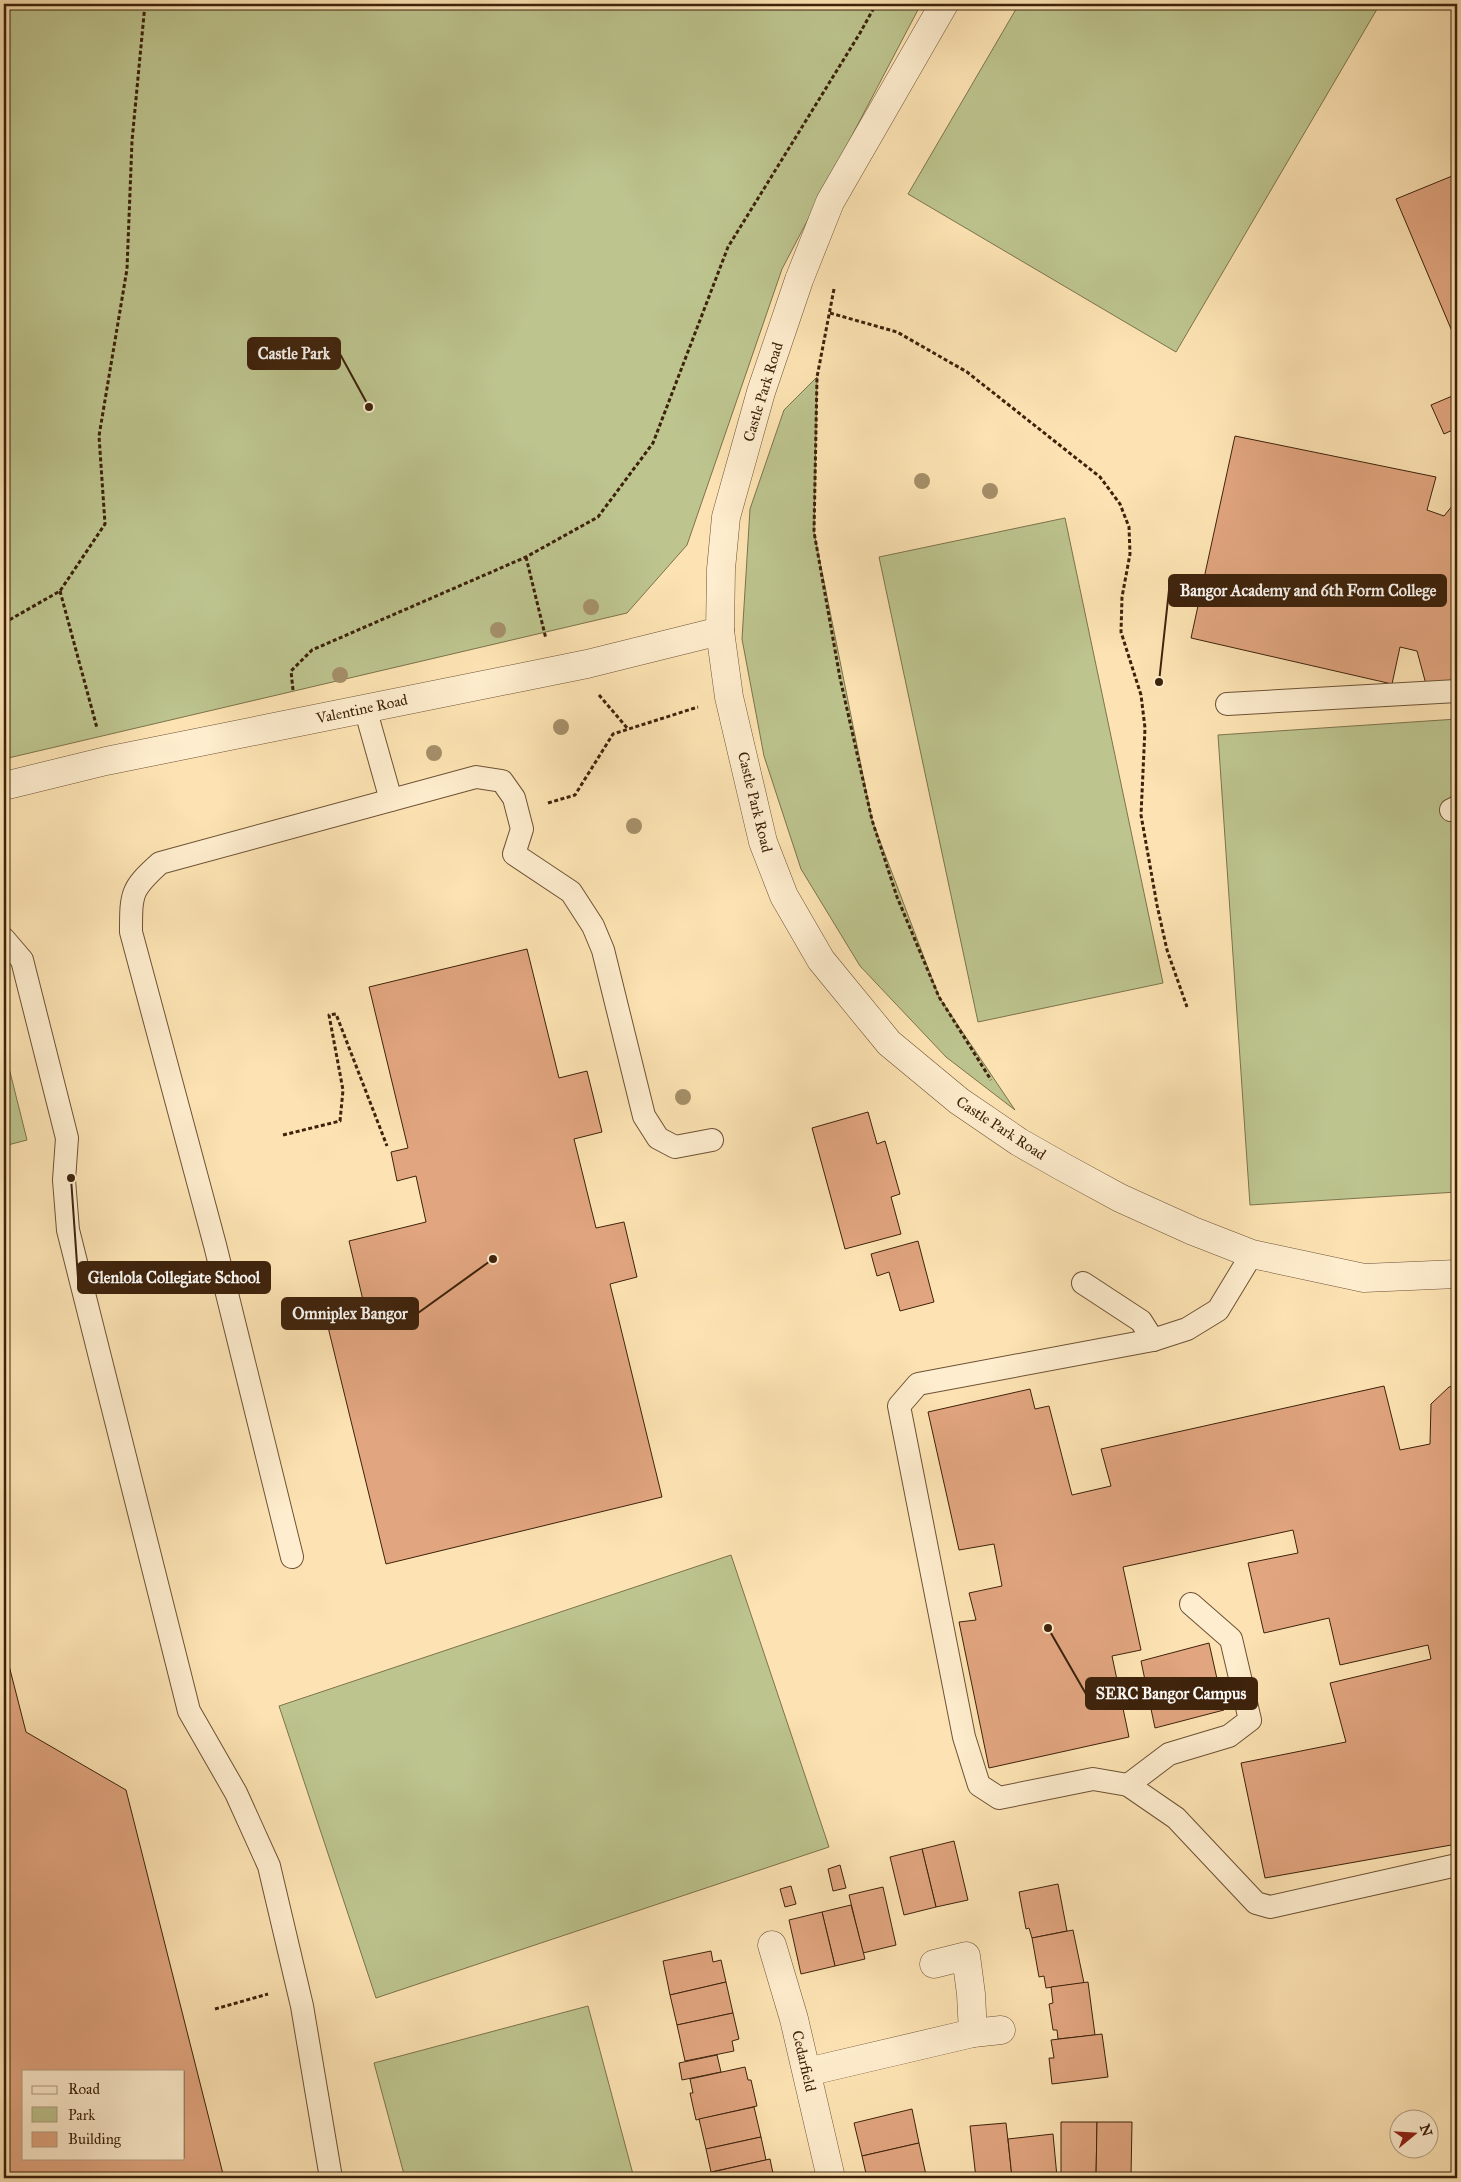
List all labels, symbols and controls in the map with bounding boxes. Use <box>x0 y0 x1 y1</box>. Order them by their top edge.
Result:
callout: Castle Park <box>248 338 340 369</box>
street label: Castle Park Road <box>739 340 787 444</box>
text: Castle Park <box>258 344 331 363</box>
callout: Bangor Academy and 6th Form College <box>1169 575 1446 606</box>
text: Bangor Academy and 6th Form College <box>1180 581 1437 601</box>
street label: Valentine Road <box>314 690 410 728</box>
street label: Castle Park Road <box>734 750 776 855</box>
street label: Castle Park Road <box>953 1092 1050 1164</box>
callout: Glenlola Collegiate School <box>78 1262 270 1293</box>
text: Glenlola Collegiate School <box>88 1268 261 1288</box>
callout: Omniplex Bangor <box>282 1298 418 1329</box>
text: Omniplex Bangor <box>292 1304 409 1324</box>
callout: SERC Bangor Campus <box>1086 1678 1257 1709</box>
text: SERC Bangor Campus <box>1096 1684 1246 1704</box>
street label: Cedarfield <box>788 2029 820 2094</box>
legend <box>22 2070 185 2160</box>
text: Road <box>68 2080 100 2098</box>
text: Park <box>68 2106 95 2124</box>
north arrow <box>1388 2110 1438 2160</box>
text: N <box>1416 2122 1436 2139</box>
text: Building <box>68 2130 122 2148</box>

